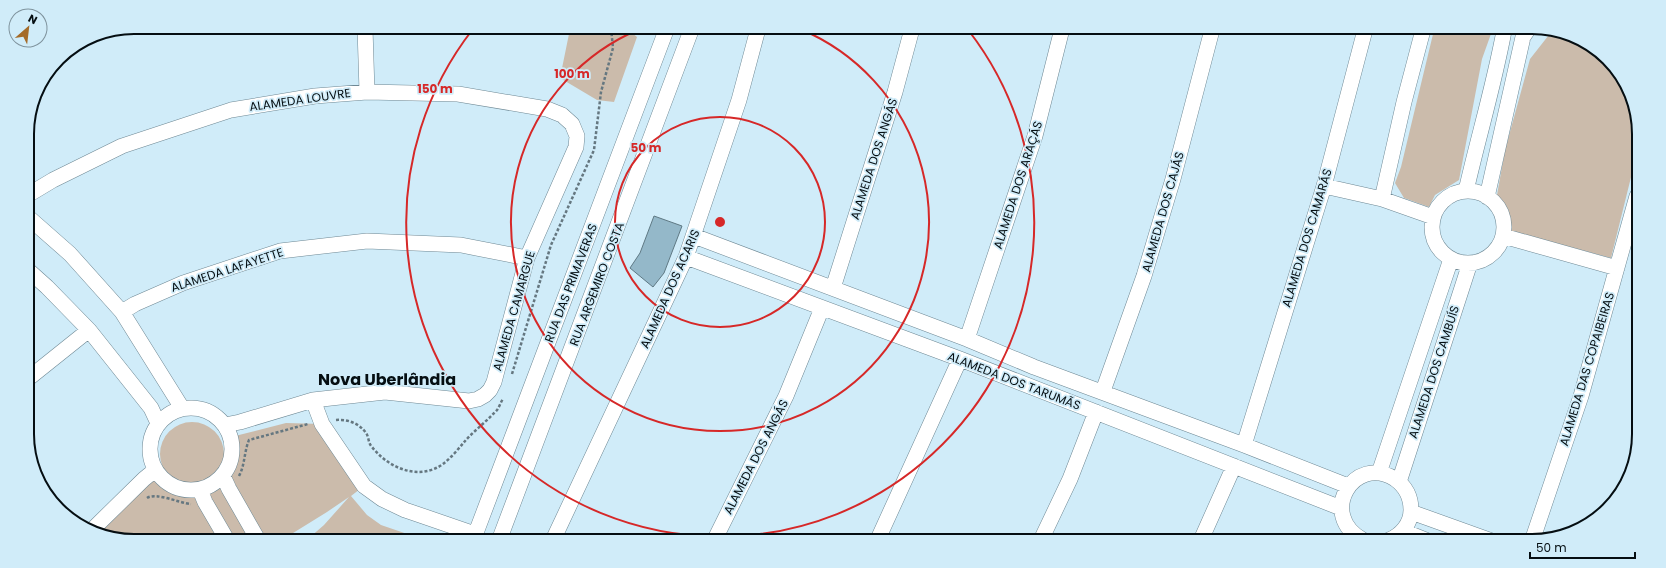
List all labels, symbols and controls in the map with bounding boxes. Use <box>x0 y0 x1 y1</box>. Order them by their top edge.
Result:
north arrow <box>8 8 48 48</box>
text: N <box>25 10 40 28</box>
text: 100 m <box>554 65 590 82</box>
text: 150 m <box>417 80 453 97</box>
street label: ALAMEDA LOUVRE <box>248 84 352 115</box>
street label: ALAMEDA DOS ANGÁS <box>846 96 901 222</box>
street label: ALAMEDA DOS ARAÇÁS <box>989 119 1046 251</box>
text: 50 m <box>631 139 662 156</box>
street label: ALAMEDA DOS CAJÁS <box>1137 150 1188 274</box>
street label: ALAMEDA DOS CAMARÁS <box>1277 167 1336 309</box>
centre of rings <box>713 215 727 229</box>
street label: RUA ARGEMIRO COSTA <box>565 220 628 348</box>
street label: RUA DAS PRIMAVERAS <box>540 221 601 345</box>
street label: ALAMEDA DOS ACARIS <box>636 227 703 351</box>
street label: ALAMEDA LAFAYETTE <box>168 243 285 296</box>
street label: ALAMEDA CAMARGUE <box>488 249 539 373</box>
street label: ALAMEDA DAS COPAIBEIRAS <box>1555 290 1618 448</box>
street label: ALAMEDA DOS CAMBUÍS <box>1404 303 1463 441</box>
street label: ALAMEDA DOS TARUMÃS <box>945 347 1083 414</box>
district label: Nova Uberlândia <box>318 368 456 391</box>
street label: ALAMEDA DOS ANGÁS <box>719 396 792 517</box>
scale bar <box>1530 534 1635 560</box>
text: 50 m <box>1536 539 1567 556</box>

